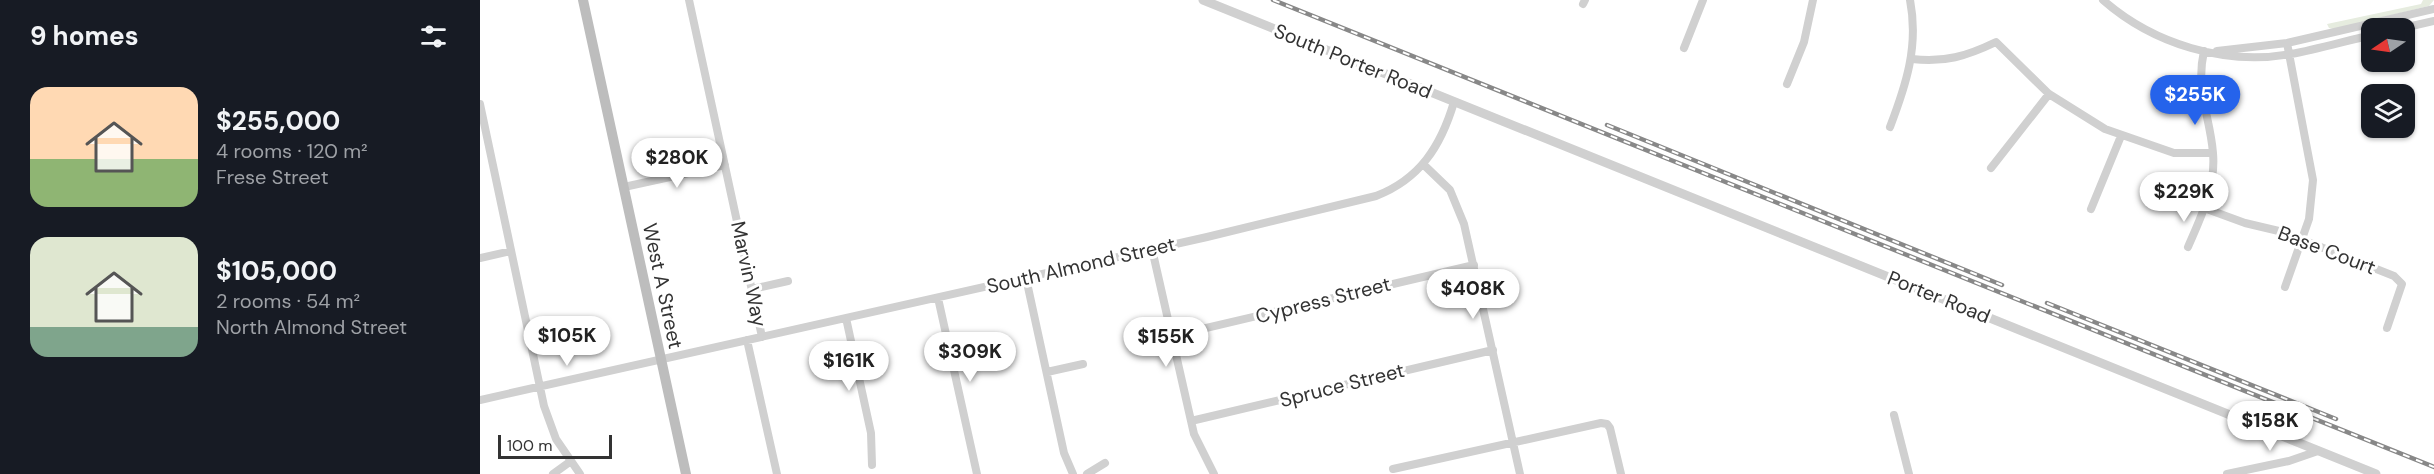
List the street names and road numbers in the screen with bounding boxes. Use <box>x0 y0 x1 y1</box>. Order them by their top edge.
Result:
street label: South Porter Road <box>1270 17 1436 105</box>
street label: Marvin Way <box>725 219 773 329</box>
street label: Base Court <box>2274 219 2380 281</box>
street label: West A Street <box>637 221 689 351</box>
street label: South Almond Street <box>984 231 1178 299</box>
street label: Porter Road <box>1884 265 1994 329</box>
street label: Cypress Street <box>1253 271 1393 329</box>
street label: Spruce Street <box>1277 357 1407 413</box>

